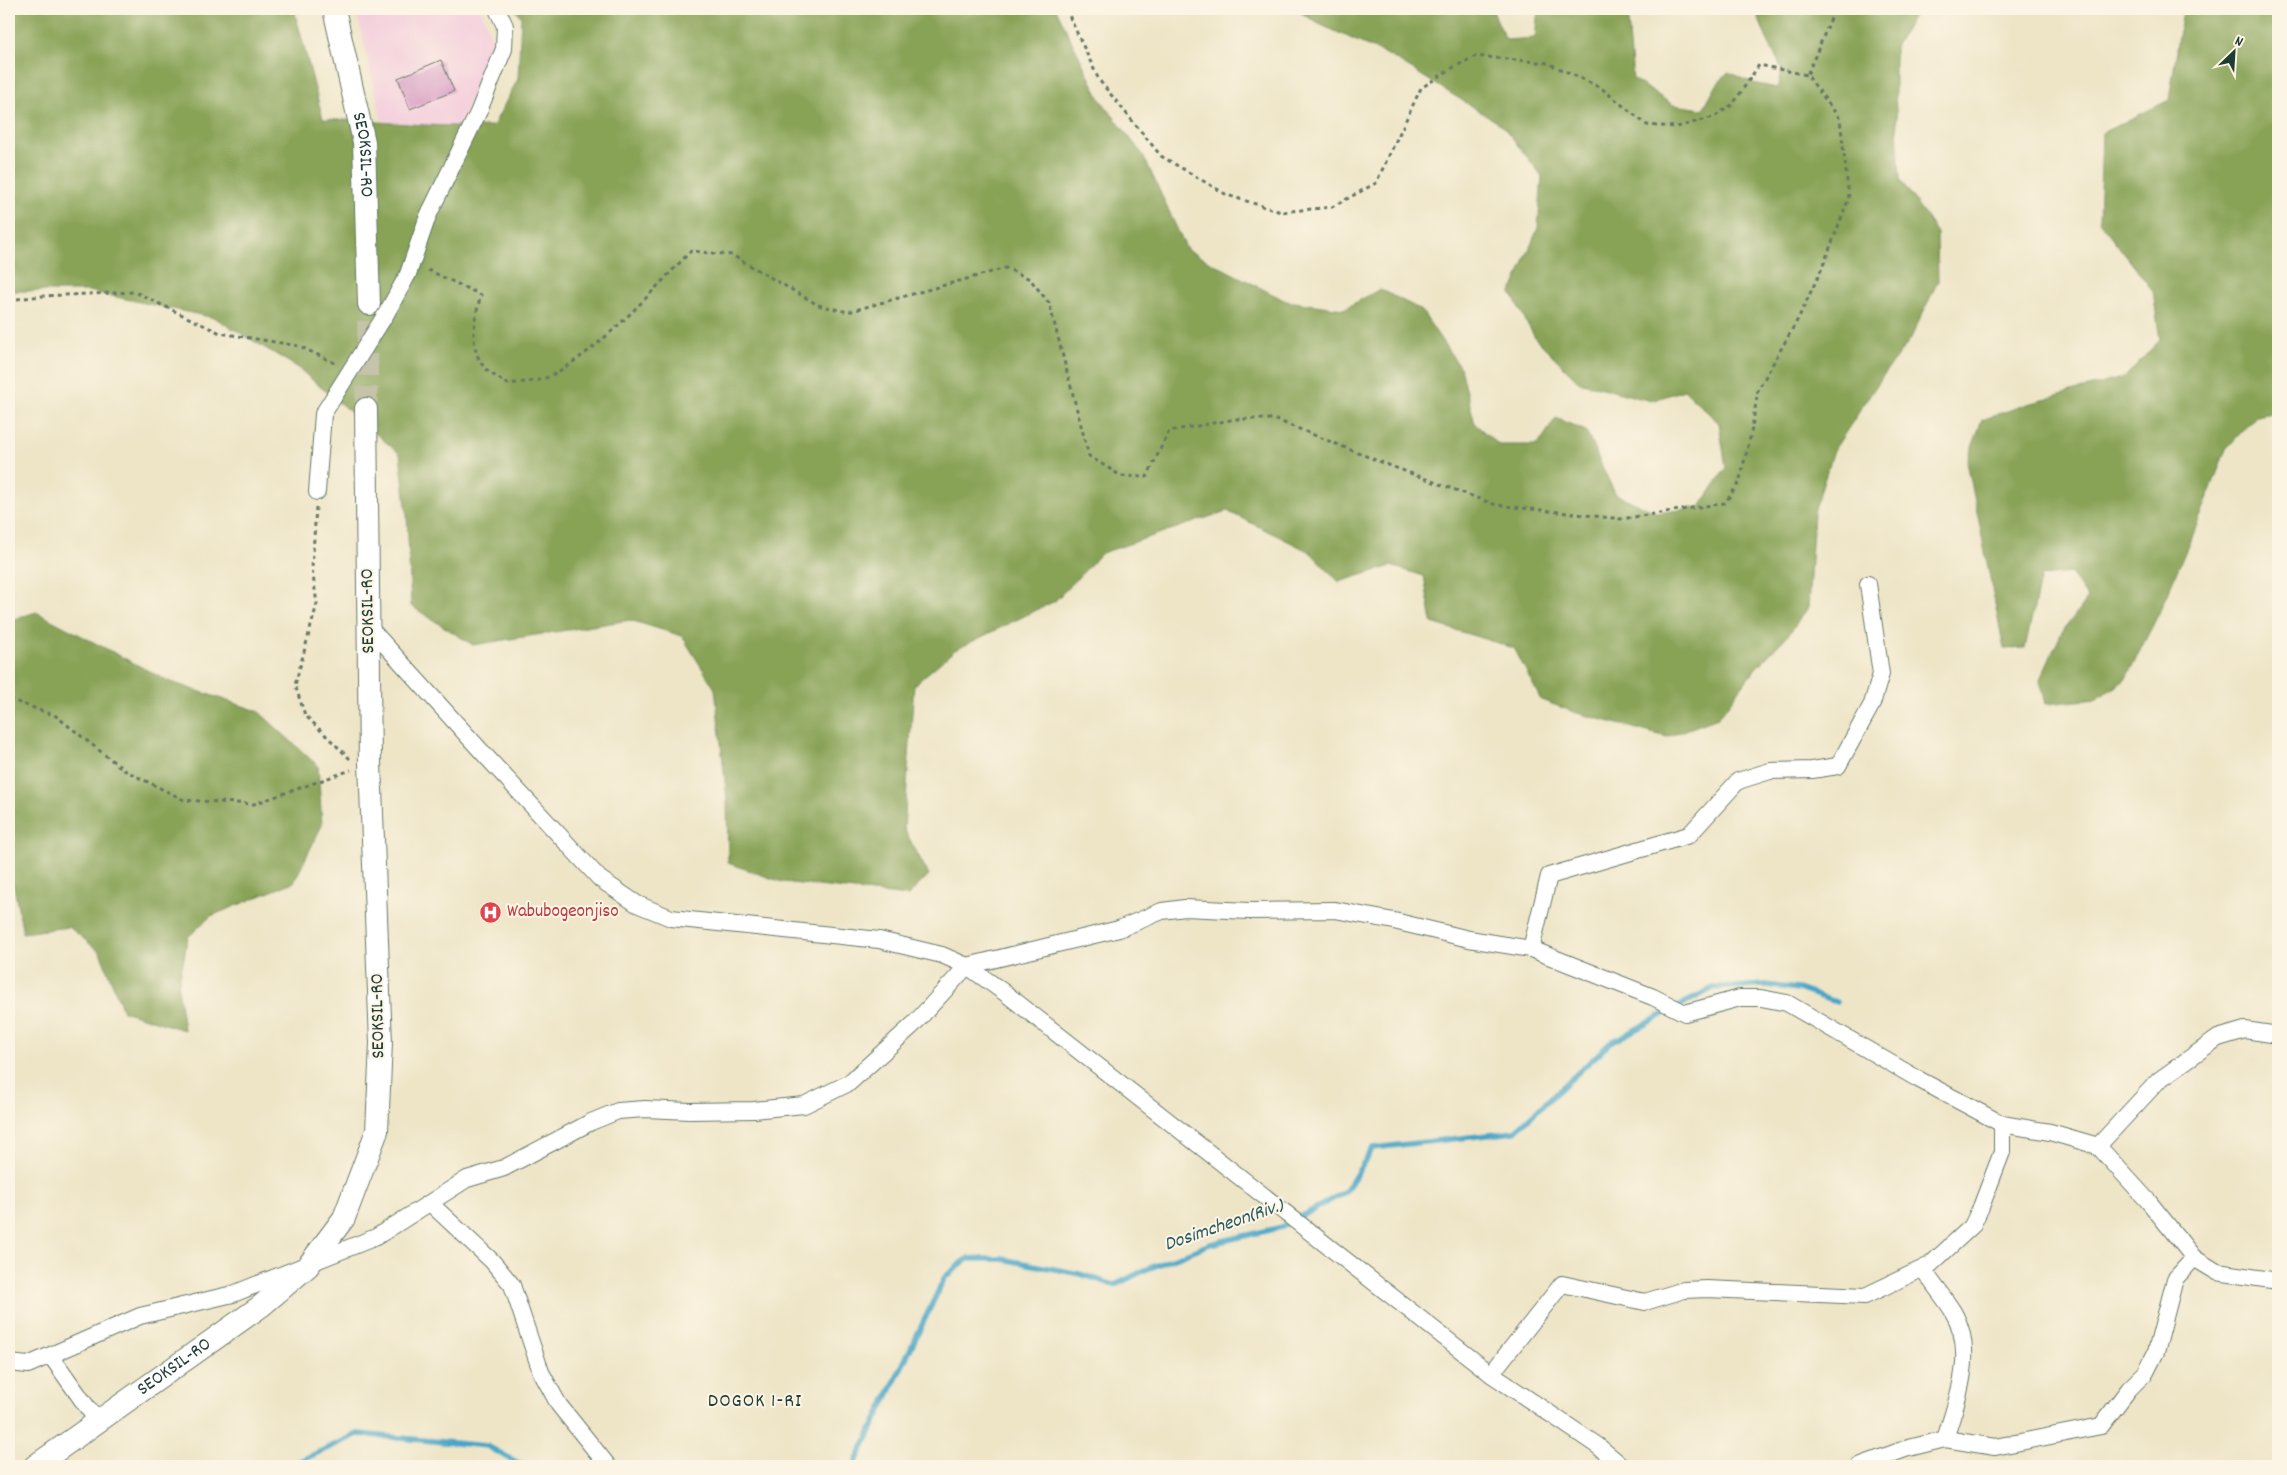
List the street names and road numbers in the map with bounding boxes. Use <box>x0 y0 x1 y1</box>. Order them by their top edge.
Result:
street label: SEOKSIL-RO <box>344 110 379 198</box>
street label: SEOKSIL-RO <box>355 568 383 654</box>
street label: SEOKSIL-RO <box>365 973 393 1059</box>
street label: SEOKSIL-RO <box>132 1331 217 1403</box>

